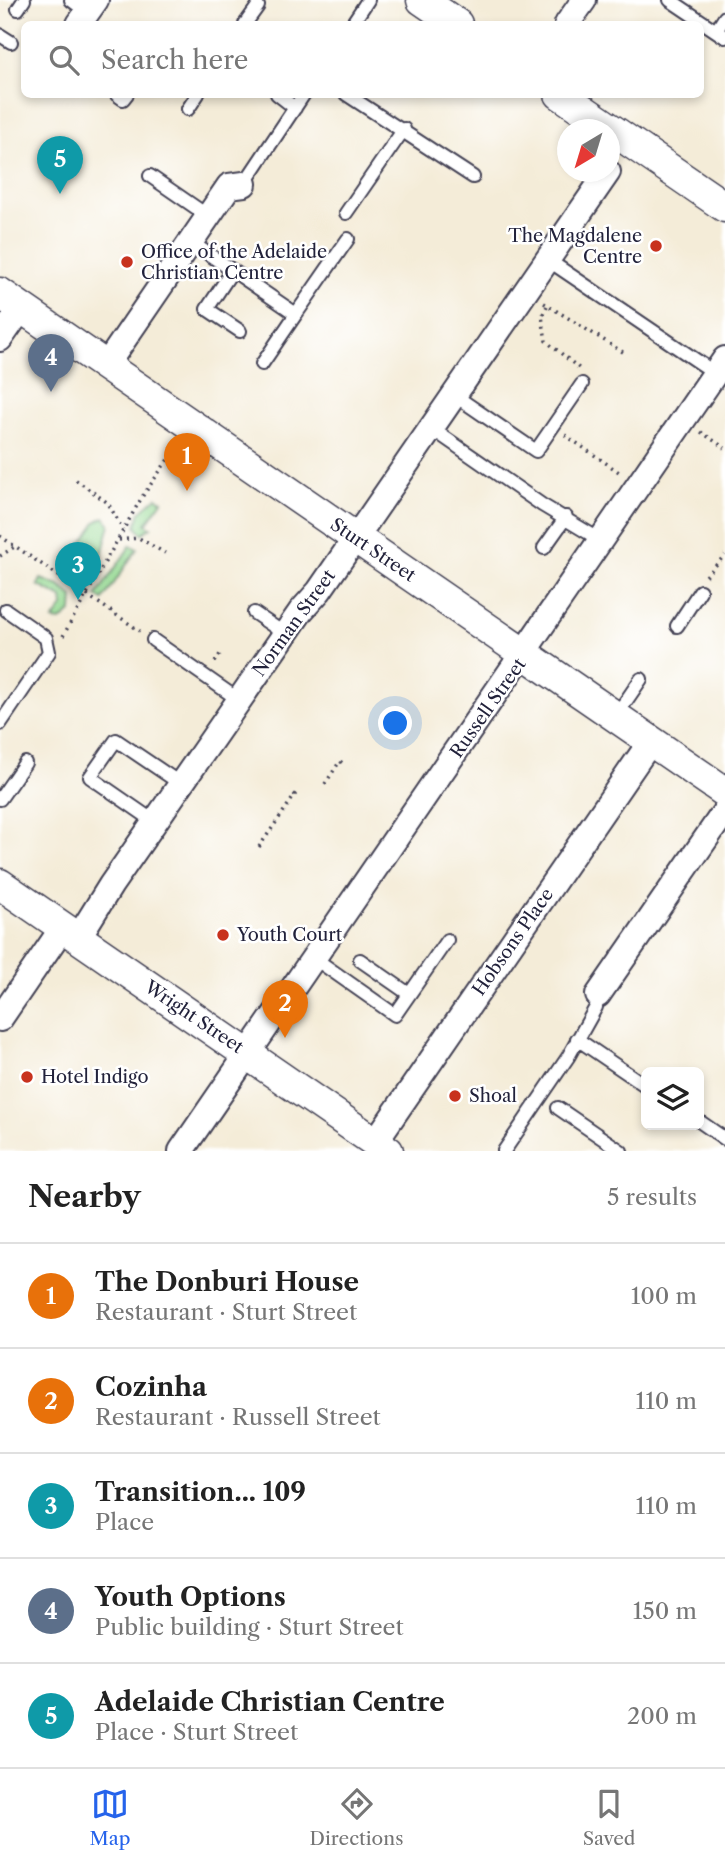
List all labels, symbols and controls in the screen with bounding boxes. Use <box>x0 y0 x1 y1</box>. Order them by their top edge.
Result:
search box <box>21 21 704 98</box>
icon: search <box>45 41 83 79</box>
text: Search here <box>101 44 248 76</box>
north arrow <box>557 119 620 182</box>
pin: 5 <box>37 136 83 194</box>
place label: The Magdalene Centre <box>508 225 642 268</box>
marker: The Magdalene Centre <box>648 238 664 254</box>
place label: Office of the Adelaide Christian Centre <box>141 241 327 284</box>
marker: Office of the Adelaide Christian Centre <box>119 254 135 270</box>
pin: 4 <box>28 334 74 392</box>
pin: 1 <box>164 433 210 491</box>
street label: Sturt Street <box>326 513 420 587</box>
pin: 3 <box>55 542 101 600</box>
street label: Norman Street <box>248 565 340 681</box>
street label: Russell Street <box>446 653 531 762</box>
your location <box>378 706 412 740</box>
street label: Hobsons Place <box>468 884 558 1000</box>
place label: Youth Court <box>236 924 343 946</box>
marker: Youth Court <box>215 927 231 943</box>
street label: Wright Street <box>140 975 248 1058</box>
pin: 2 <box>262 980 308 1038</box>
place label: Hotel Indigo <box>41 1066 149 1088</box>
map controls <box>641 1067 704 1130</box>
button: layers <box>641 1067 704 1130</box>
marker: Hotel Indigo <box>19 1069 35 1085</box>
place label: Shoal <box>469 1085 517 1107</box>
marker: Shoal <box>447 1088 463 1104</box>
text: Nearby <box>28 1178 141 1215</box>
text: 5 results <box>607 1183 697 1211</box>
text: The Donburi House <box>95 1266 359 1298</box>
text: 1 <box>46 1282 56 1310</box>
text: 100 m <box>631 1282 697 1310</box>
text: Restaurant · Sturt Street <box>95 1298 357 1326</box>
text: Cozinha <box>95 1371 207 1403</box>
text: 2 <box>44 1387 58 1415</box>
text: 110 m <box>636 1387 697 1415</box>
text: Restaurant · Russell Street <box>95 1403 381 1431</box>
text: Transition... 109 <box>95 1476 306 1508</box>
text: 3 <box>45 1492 58 1520</box>
text: 110 m <box>636 1492 697 1520</box>
text: Place <box>95 1508 154 1536</box>
text: Youth Options <box>95 1581 286 1613</box>
text: 4 <box>44 1597 58 1625</box>
text: 150 m <box>633 1597 697 1625</box>
text: Public building · Sturt Street <box>95 1613 404 1641</box>
text: Adelaide Christian Centre <box>95 1686 445 1718</box>
text: 5 <box>45 1702 57 1730</box>
text: 200 m <box>627 1702 697 1730</box>
text: Place · Sturt Street <box>95 1718 298 1746</box>
tab: Map <box>90 1785 130 1850</box>
tab: Directions <box>310 1785 403 1850</box>
tab: Saved <box>583 1785 635 1850</box>

